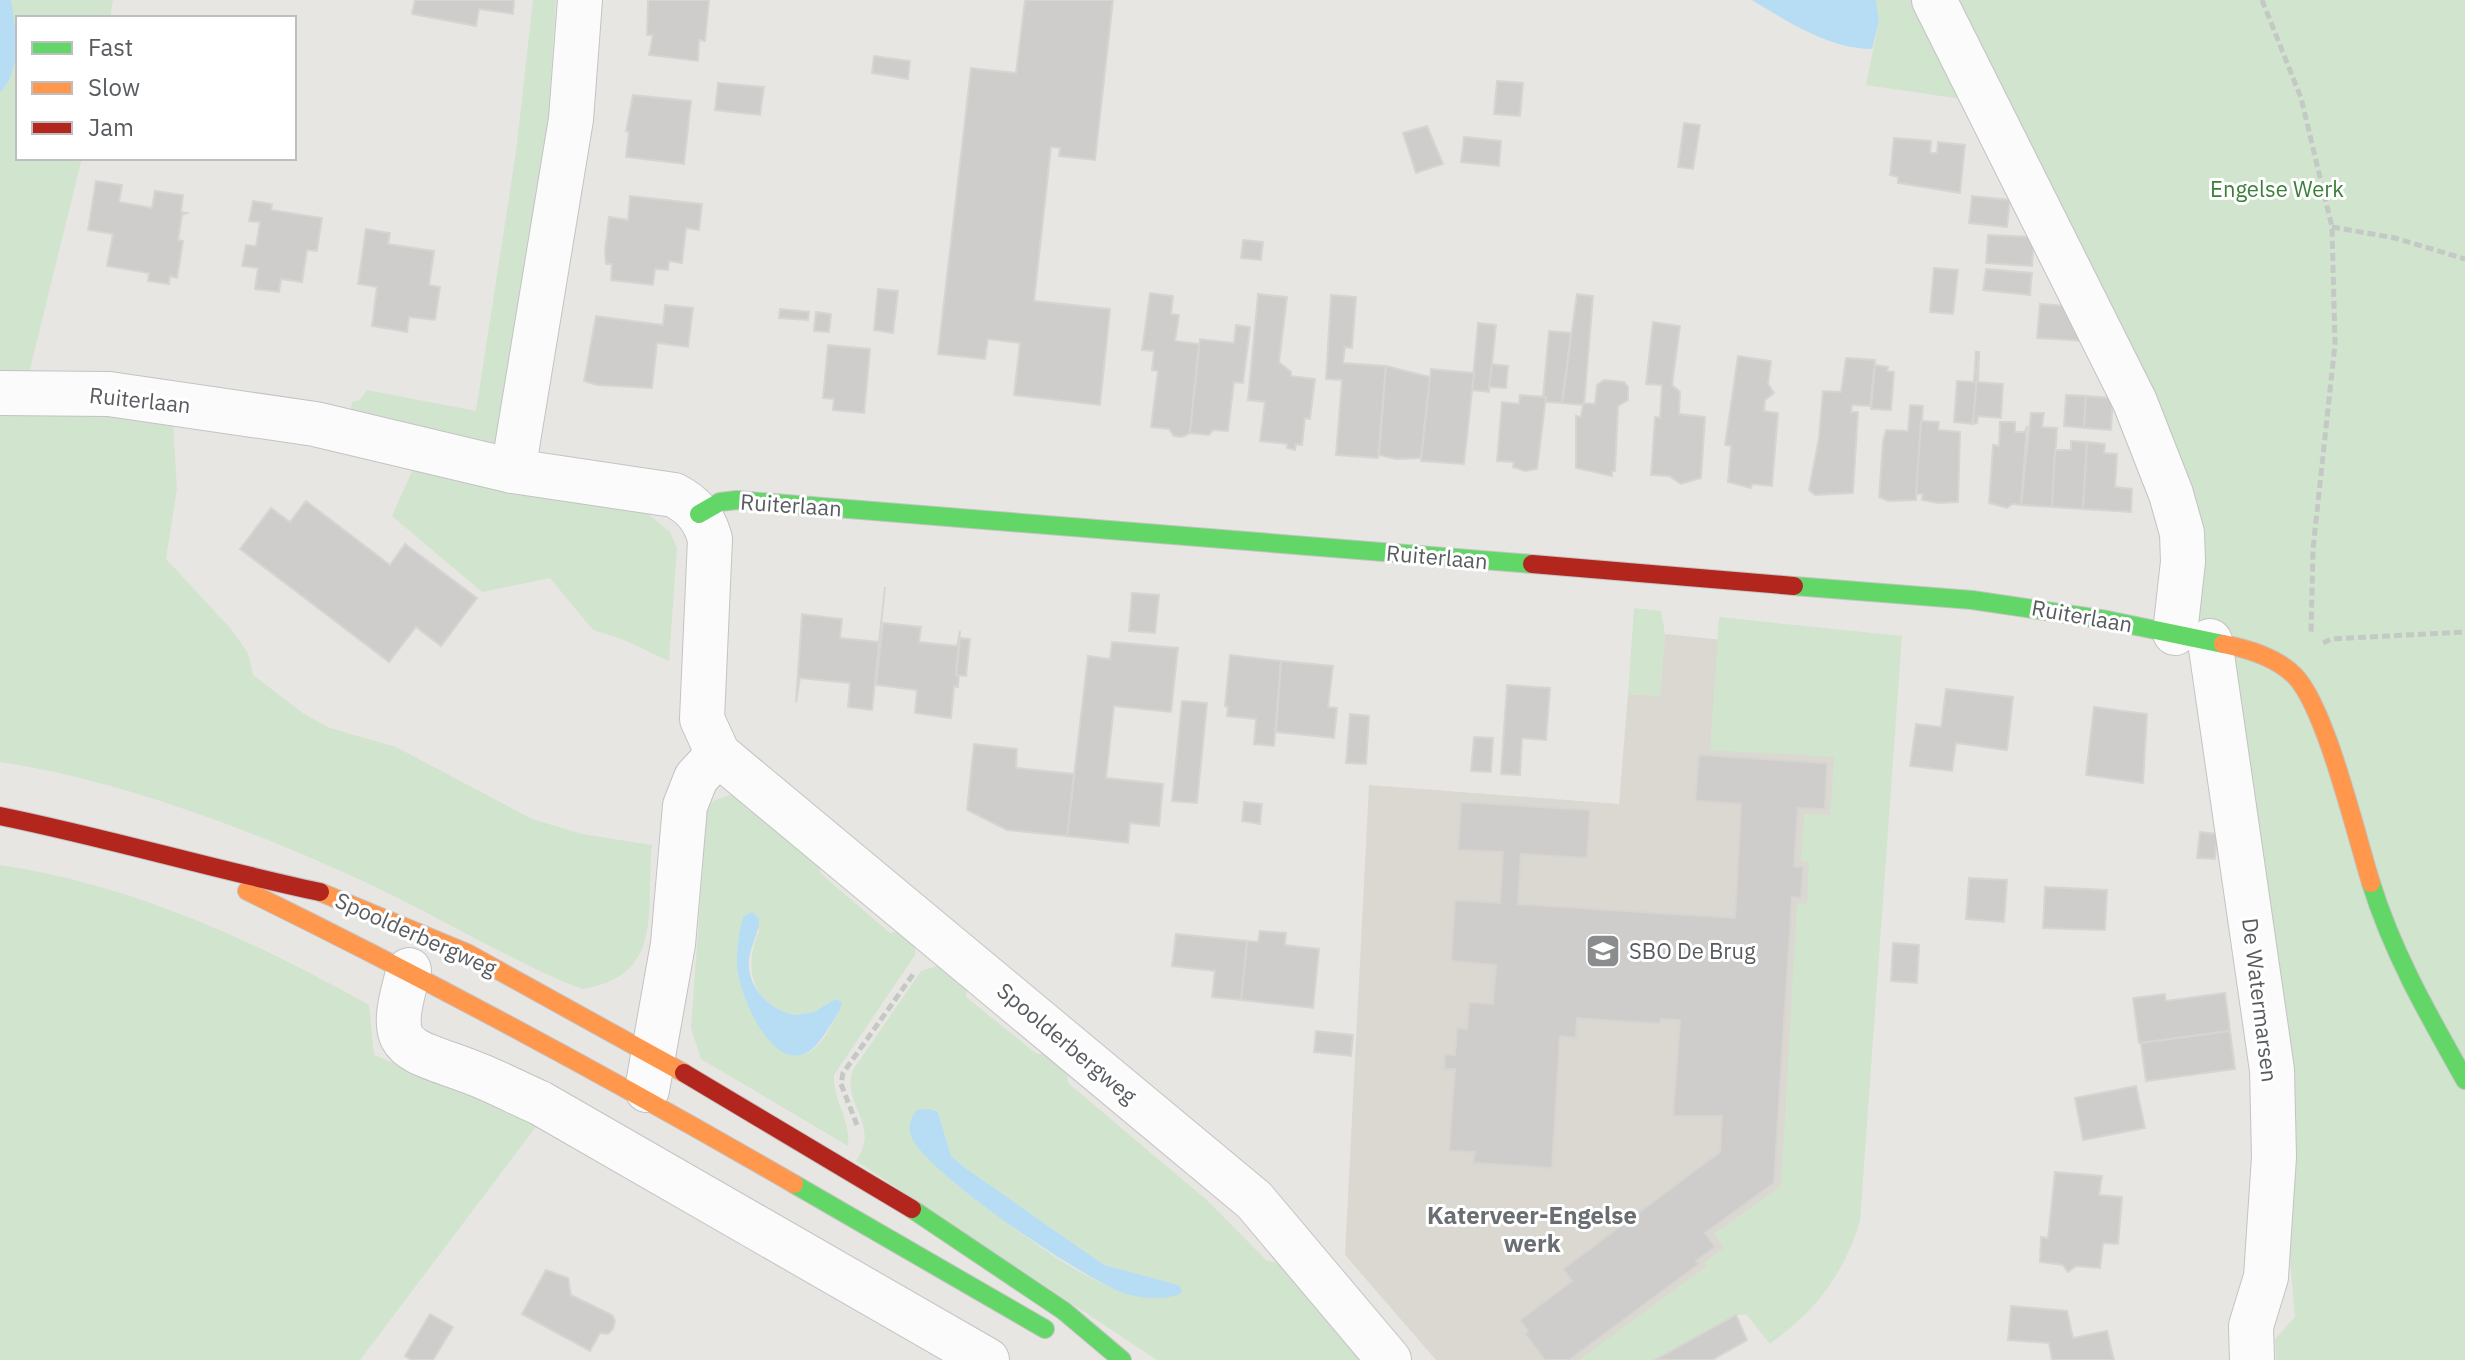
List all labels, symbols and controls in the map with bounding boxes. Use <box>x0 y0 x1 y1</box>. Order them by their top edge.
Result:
legend <box>16 16 296 160</box>
text: Fast <box>88 31 133 63</box>
text: Slow <box>88 71 140 103</box>
text: Jam <box>88 111 134 143</box>
park label: Engelse Werk <box>2210 174 2344 203</box>
street label: Ruiterlaan <box>88 380 192 419</box>
street label: Ruiterlaan <box>739 486 843 523</box>
street label: Ruiterlaan <box>1385 538 1489 575</box>
street label: Ruiterlaan <box>2029 592 2135 639</box>
street label: Spoolderbergweg <box>331 885 502 982</box>
street label: De Watermarsen <box>2236 916 2285 1084</box>
school or university icon: SBO De Brug <box>1584 932 1622 970</box>
place label: SBO De Brug <box>1629 936 1756 965</box>
street label: Spoolderbergweg <box>991 976 1143 1110</box>
district label: Katerveer-Engelse werk <box>1427 1199 1637 1259</box>

